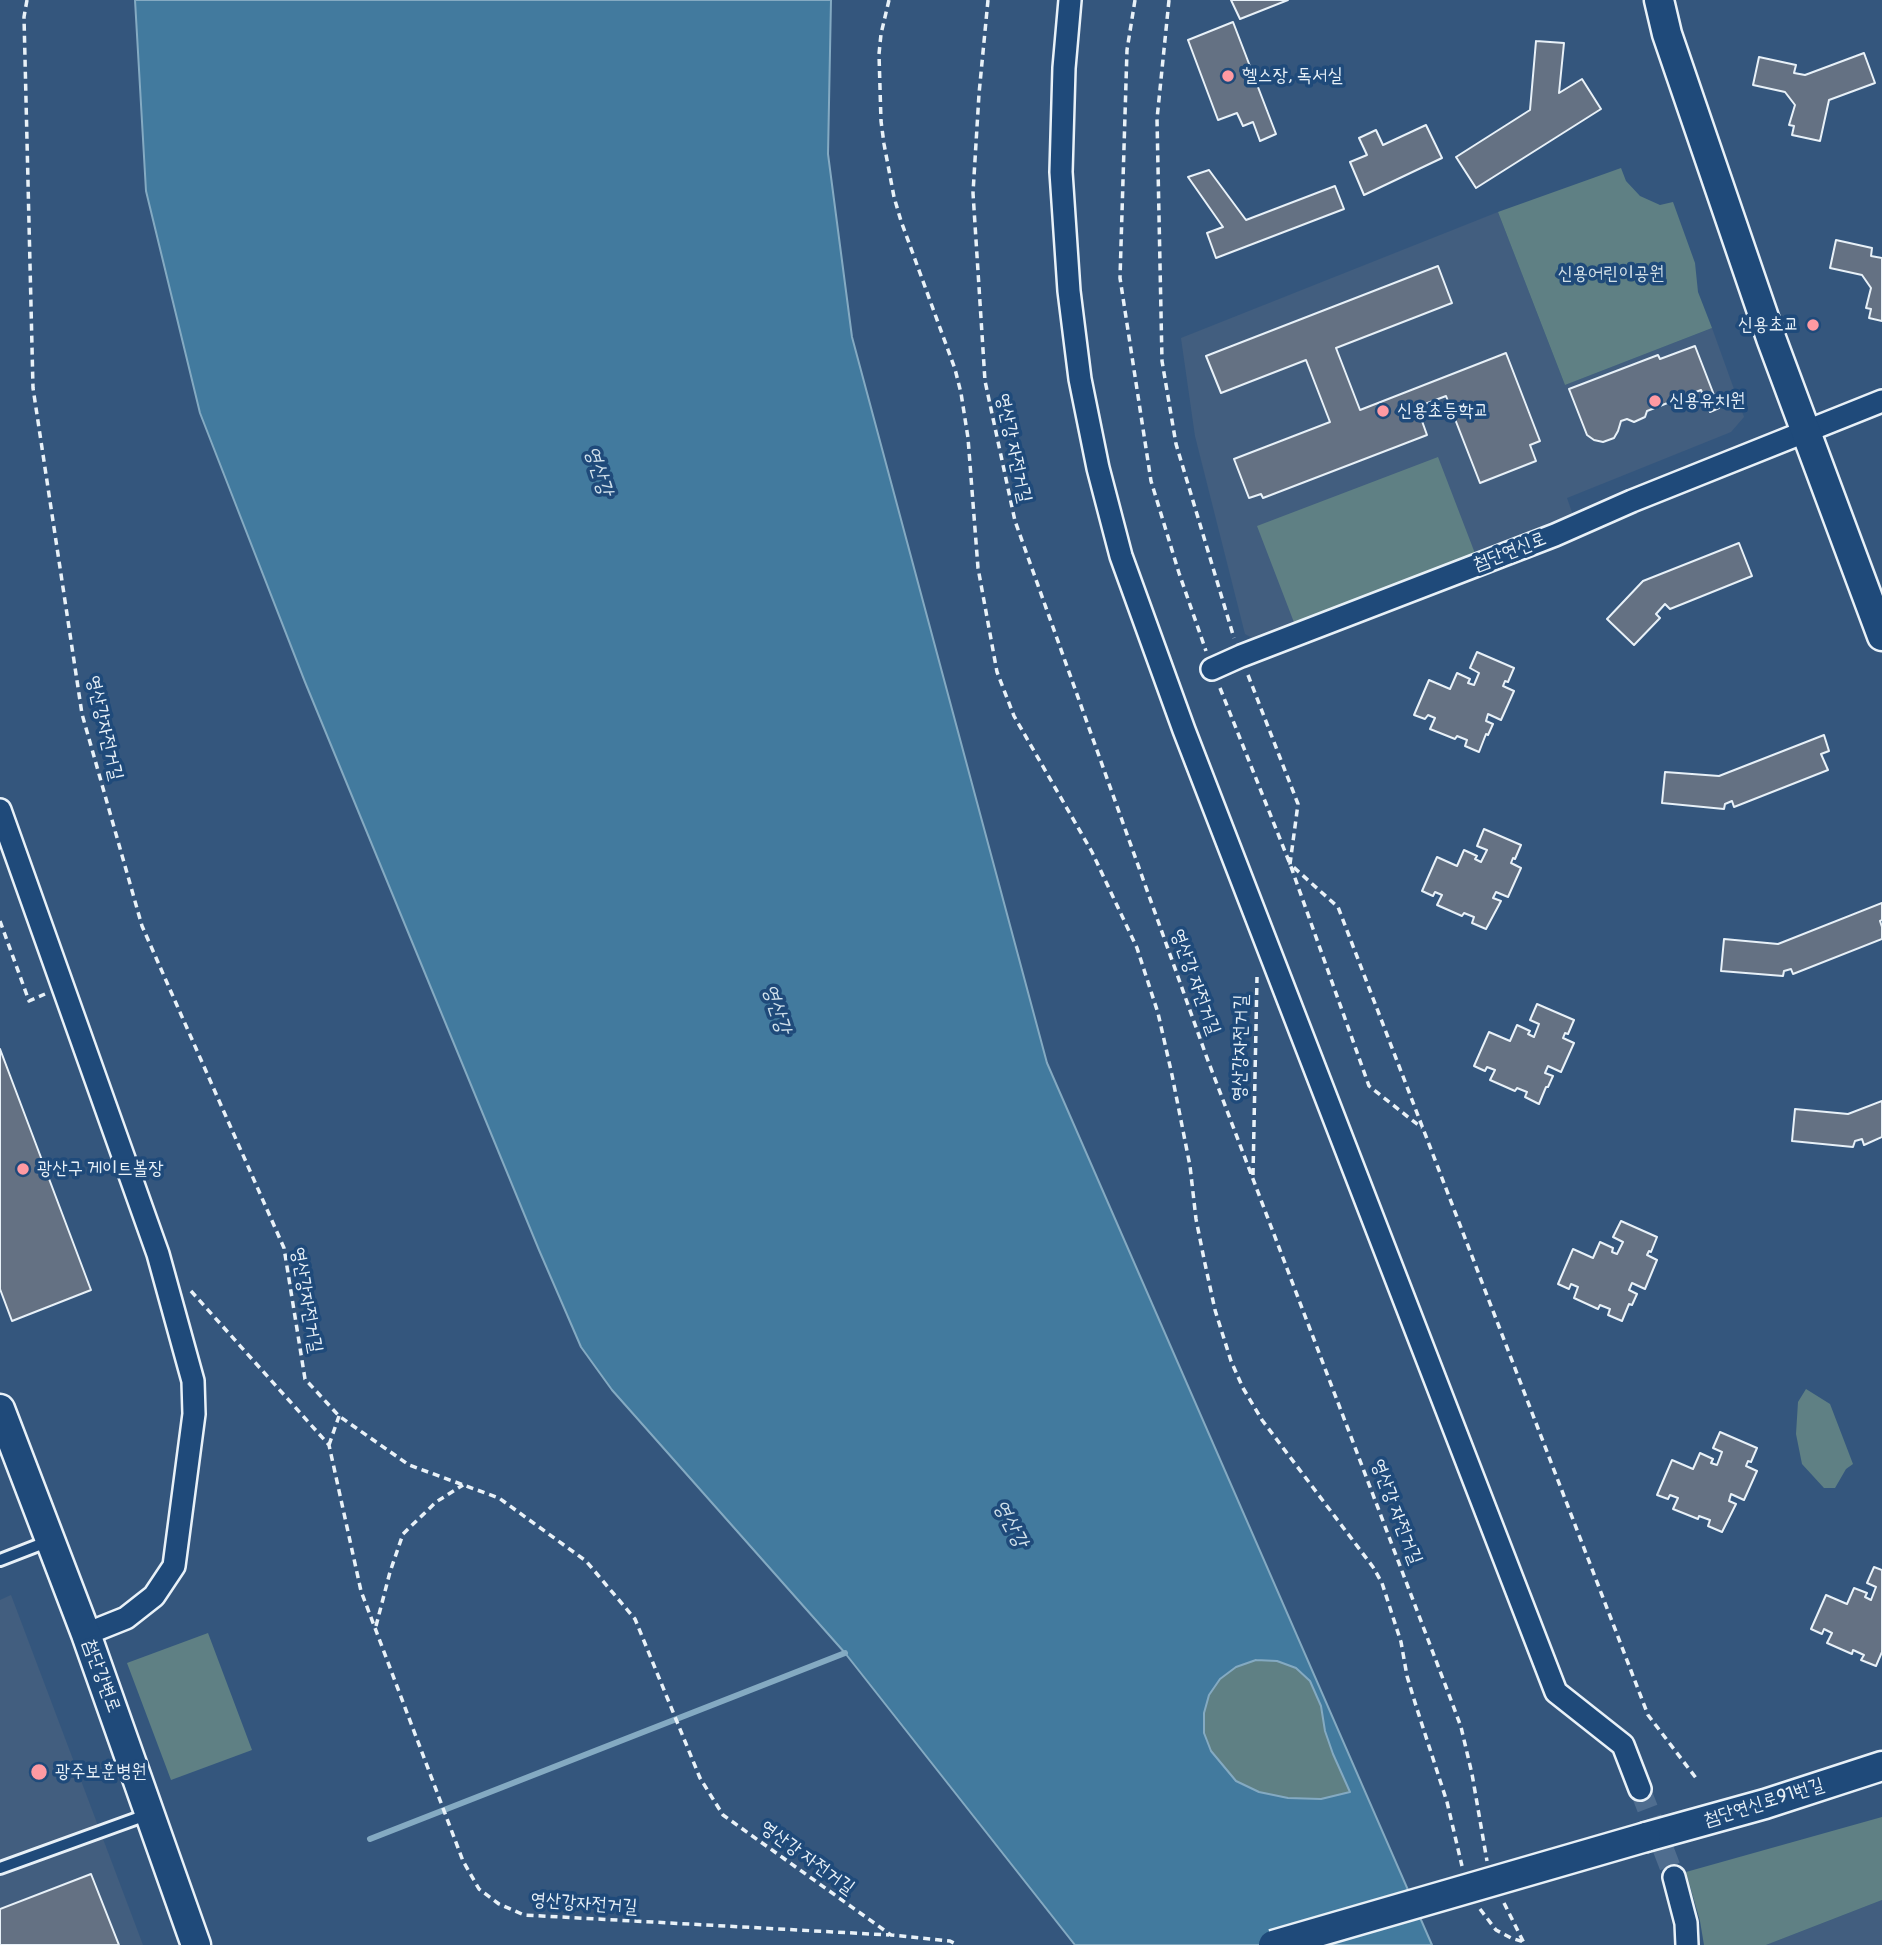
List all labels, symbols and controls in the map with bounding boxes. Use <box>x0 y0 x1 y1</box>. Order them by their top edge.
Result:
place label: 헬스장, 독서실 <box>1242 65 1343 87</box>
marker: 헬스장, 독서실 <box>1220 68 1236 84</box>
park label: 신용어린이공원 <box>1557 263 1665 285</box>
place label: 신용초교 <box>1738 314 1799 336</box>
marker: 신용초교 <box>1805 317 1821 333</box>
place label: 신용유치원 <box>1669 390 1745 412</box>
street label: 영산강 자전거길 <box>990 391 1036 505</box>
marker: 신용유치원 <box>1647 393 1663 409</box>
place label: 신용초등학교 <box>1397 400 1489 422</box>
marker: 신용초등학교 <box>1375 403 1391 419</box>
water label: 영산강 <box>578 443 618 499</box>
street label: 첨단연신로 <box>1470 528 1550 576</box>
street label: 영산강자전거길 <box>81 673 127 783</box>
street label: 영산강 자전거길 <box>1165 926 1225 1038</box>
water label: 영산강 <box>756 981 796 1037</box>
street label: 영산강자전거길 <box>1229 994 1253 1102</box>
place label: 광산구 게이트볼장 <box>37 1158 163 1180</box>
marker: 광산구 게이트볼장 <box>15 1161 31 1177</box>
street label: 영산강자전거길 <box>285 1245 327 1355</box>
street label: 영산강 자전거길 <box>1365 1456 1427 1568</box>
water label: 영산강 <box>987 1496 1033 1552</box>
street label: 첨단강변로 <box>77 1636 125 1716</box>
place label: 광주보훈병원 <box>55 1761 147 1783</box>
marker: 광주보훈병원 <box>29 1762 49 1782</box>
street label: 첨단연신로91번길 <box>1701 1774 1827 1832</box>
street label: 영산강 자전거길 <box>755 1816 859 1900</box>
street label: 영산강자전거길 <box>530 1889 638 1919</box>

